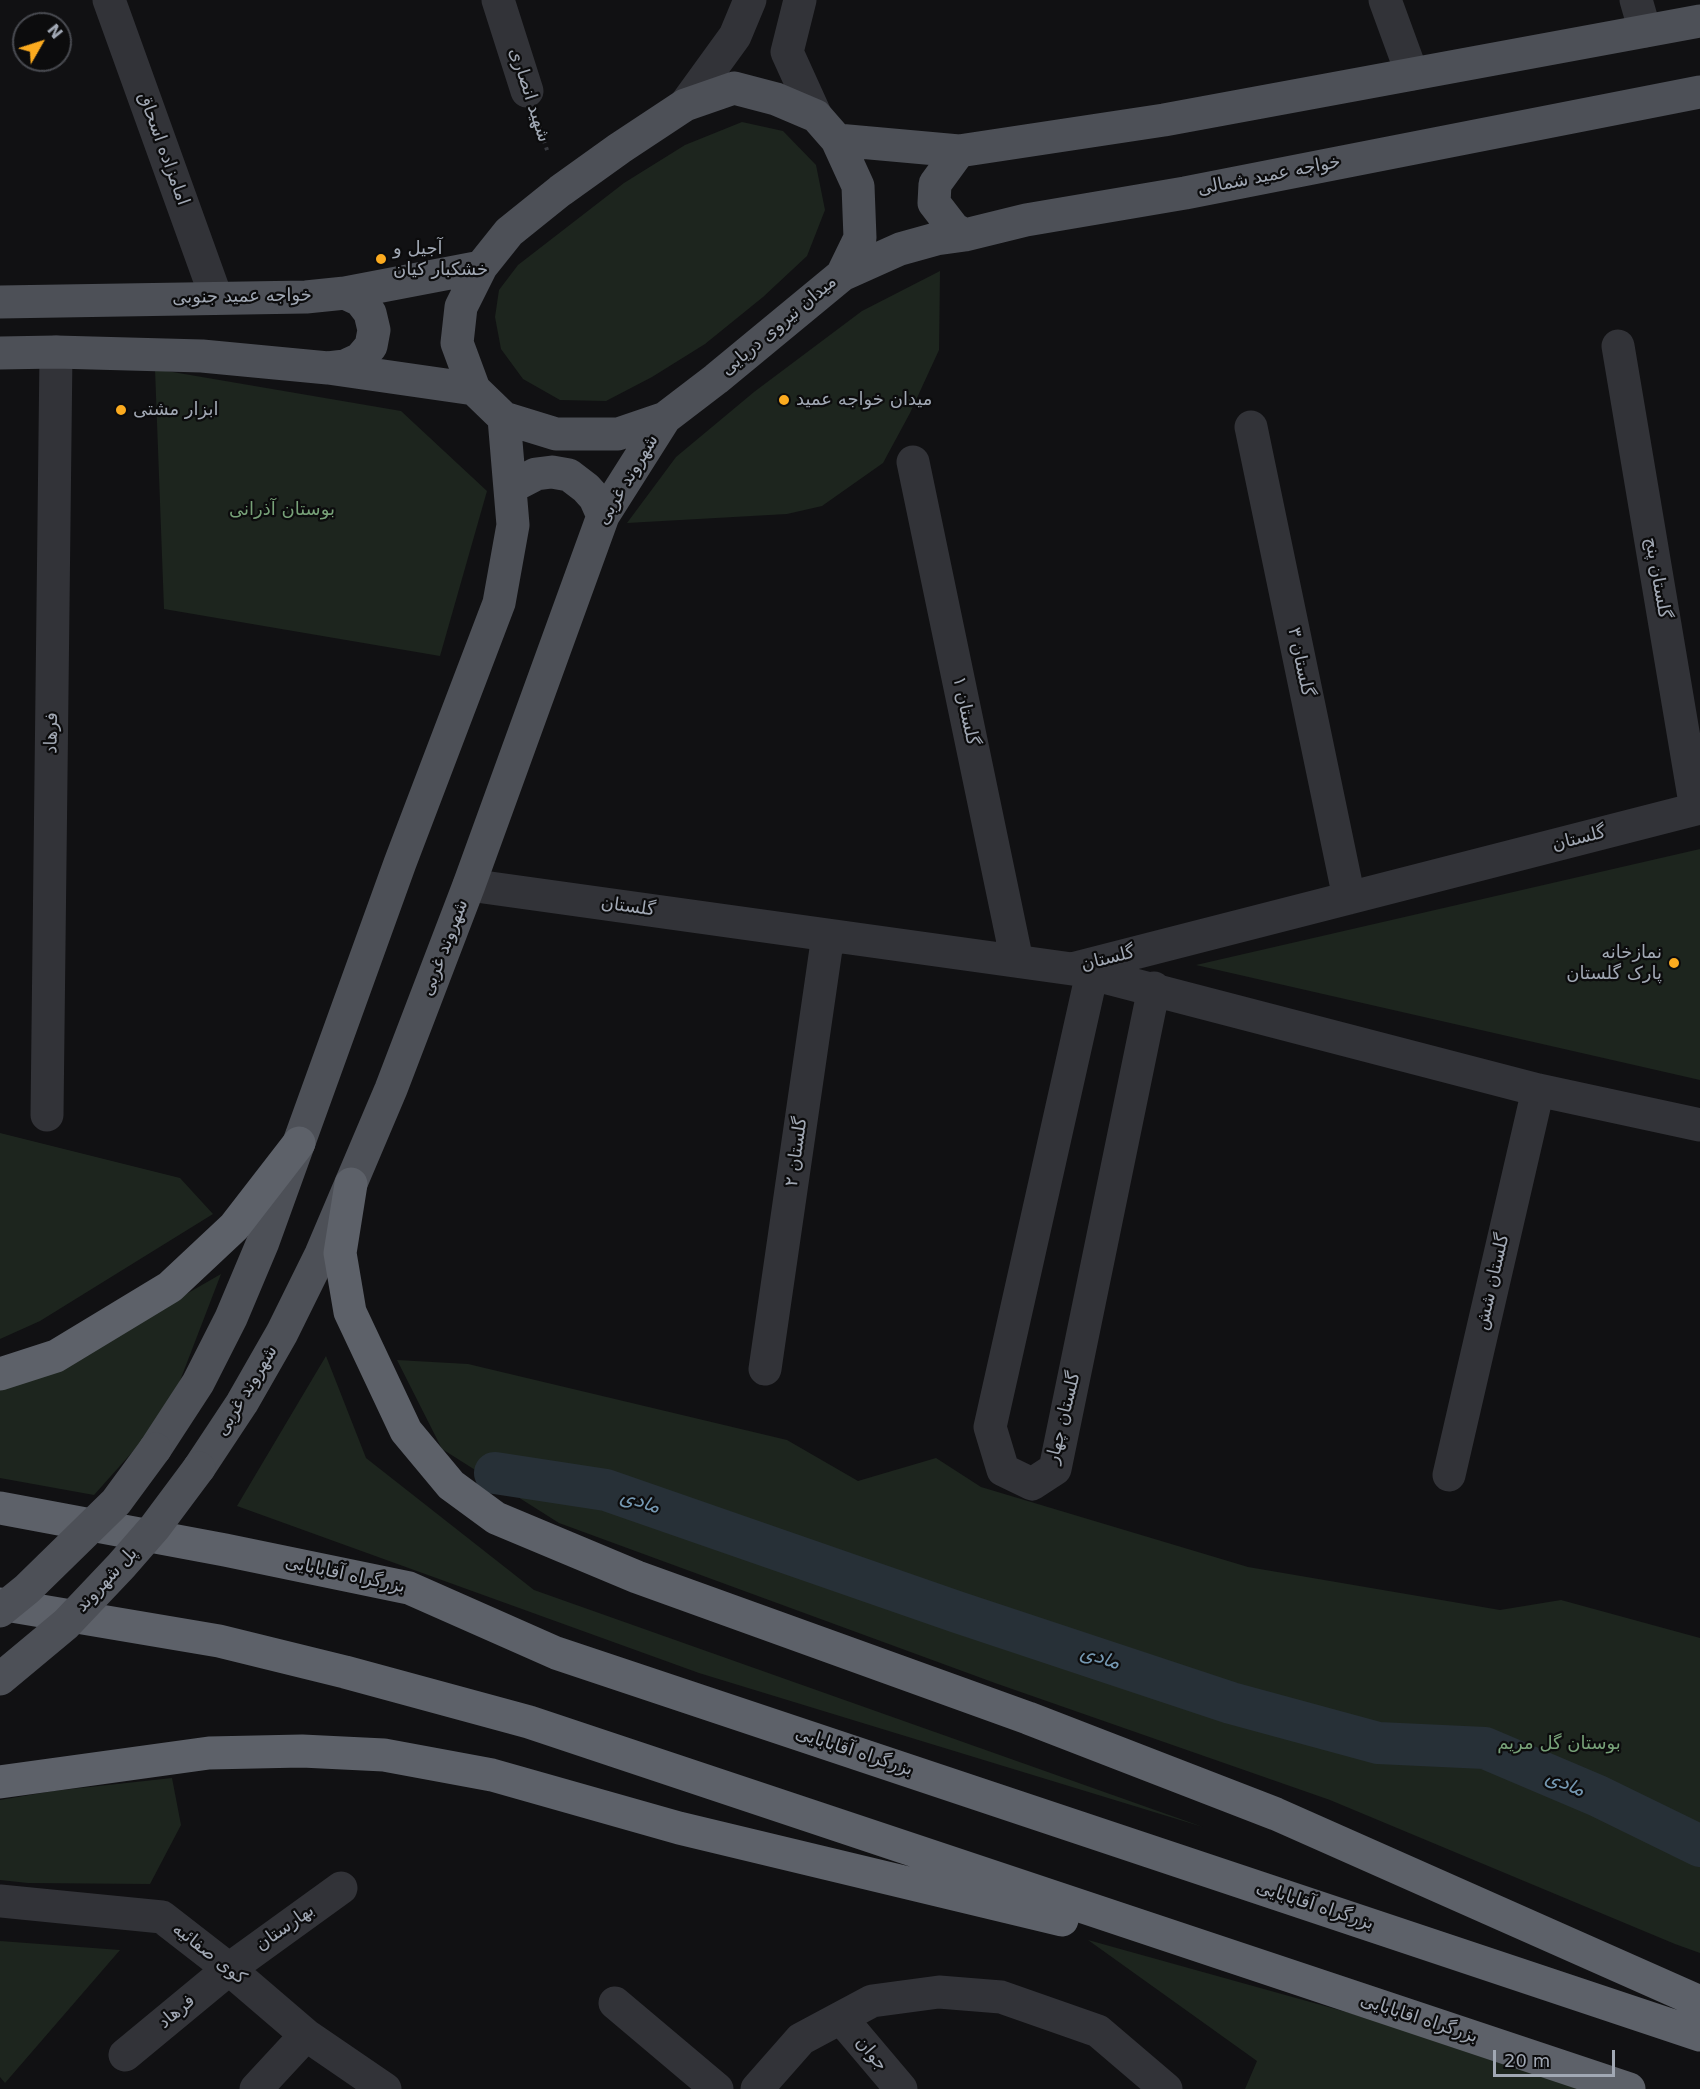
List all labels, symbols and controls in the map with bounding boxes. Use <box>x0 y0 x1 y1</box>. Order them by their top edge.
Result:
north arrow <box>12 12 72 72</box>
text: N <box>43 20 66 43</box>
street label: شهید انصاری <box>504 45 554 145</box>
street label: امامزاده اسحاق <box>132 89 194 209</box>
street label: خواجه عمید شمالی <box>1196 152 1342 200</box>
place label: آجیل و خشکبار کیان <box>393 238 488 280</box>
marker: آجیل و خشکبار کیان <box>374 252 388 266</box>
street label: میدان نیروی دریایی <box>717 271 841 381</box>
street label: خواجه عمید جنوبی <box>172 285 312 309</box>
place label: میدان خواجه عمید <box>796 389 932 411</box>
marker: میدان خواجه عمید <box>777 393 791 407</box>
place label: ابزار مشتی <box>133 399 218 421</box>
marker: ابزار مشتی <box>114 403 128 417</box>
street label: شهروند غربی <box>593 431 663 529</box>
park label: بوستان آذرانی <box>229 499 335 521</box>
street label: گلستان پنج <box>1639 535 1675 621</box>
street label: گلستان ۳ <box>1282 625 1318 699</box>
street label: گلستان ۱ <box>947 674 983 748</box>
street label: فرهاد <box>41 712 63 754</box>
street label: گلستان <box>1550 822 1608 856</box>
street label: گلستان <box>599 892 657 922</box>
street label: شهروند غربی <box>417 897 473 999</box>
street label: گلستان <box>1079 942 1137 976</box>
place label: نمازخانه پارک گلستان <box>1566 942 1662 984</box>
marker: نمازخانه پارک گلستان <box>1667 956 1681 970</box>
street label: گلستان ۲ <box>781 1116 813 1188</box>
street label: گلستان شش <box>1471 1232 1515 1332</box>
street label: شهروند غربی <box>212 1342 282 1440</box>
street label: گلستان چهار <box>1042 1370 1086 1466</box>
water label: مادی <box>617 1484 663 1520</box>
street label: پل شهروند <box>72 1543 142 1617</box>
street label: بزرگراه آقابابایی <box>283 1552 407 1598</box>
water label: مادی <box>1077 1640 1123 1676</box>
street label: بزرگراه آقابابایی <box>792 1723 916 1781</box>
park label: بوستان گل مریم <box>1497 1733 1621 1755</box>
water label: مادی <box>1542 1765 1588 1803</box>
street label: بزرگراه آقابابایی <box>1253 1877 1377 1935</box>
street label: بهارستان <box>251 1900 319 1956</box>
street label: کوی صفائیه <box>168 1919 250 1989</box>
street label: فرهاد <box>154 1990 200 2034</box>
street label: بزرگراه اقابابایی <box>1357 1990 1481 2048</box>
street label: جوان <box>850 2032 892 2076</box>
scale bar <box>1496 2038 1618 2076</box>
text: 20 m <box>1504 2050 1550 2071</box>

